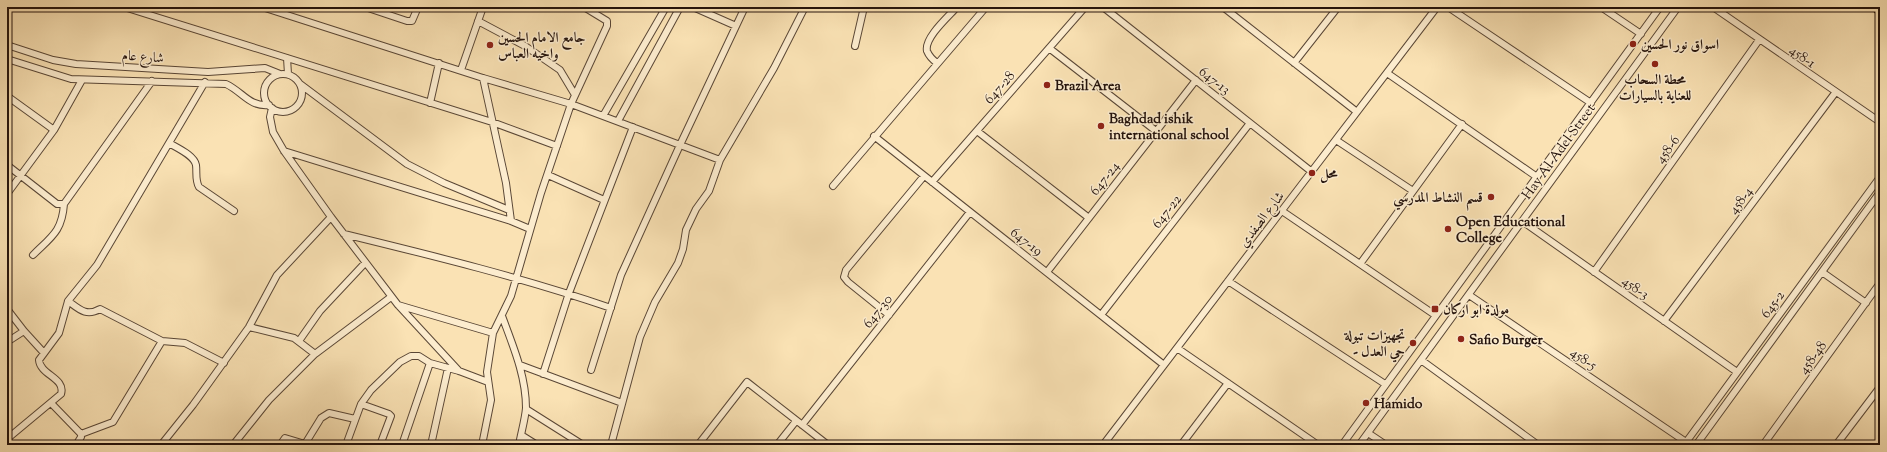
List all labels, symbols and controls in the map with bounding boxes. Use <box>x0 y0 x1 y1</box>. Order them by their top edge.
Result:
place label: جامع الامام الحسين واخيه العباس <box>498 29 586 65</box>
place label: اسواق نور الحسين <box>1641 36 1719 56</box>
marker: اسواق نور الحسين <box>1628 39 1638 49</box>
marker: جامع الامام الحسين واخيه العباس <box>485 40 495 50</box>
street label: 458-1 <box>1785 41 1819 74</box>
street label: شارع عام <box>121 47 165 70</box>
marker: محطة السحاب للعناية بالسيارات <box>1650 59 1660 69</box>
street label: 647-13 <box>1194 63 1234 101</box>
street label: 647-28 <box>980 67 1021 109</box>
place label: محطة السحاب للعناية بالسيارات <box>1619 71 1691 107</box>
place label: Brazil Area <box>1055 77 1122 97</box>
marker: Brazil Area <box>1042 80 1052 90</box>
street label: Hay Al-Adel Street <box>1518 100 1601 204</box>
place label: Baghdad ishik international school <box>1109 110 1229 146</box>
marker: Baghdad ishik international school <box>1096 121 1106 131</box>
street label: 458-6 <box>1652 132 1686 168</box>
street label: 647-24 <box>1086 158 1125 201</box>
place label: محل <box>1320 165 1338 185</box>
marker: محل <box>1307 168 1317 178</box>
street label: 458-4 <box>1725 183 1759 219</box>
street label: شارع الصفدي <box>1235 188 1290 252</box>
place label: قسم النشاط المدرسي <box>1393 189 1483 211</box>
street label: 647-22 <box>1148 191 1187 233</box>
marker: قسم النشاط المدرسي <box>1486 192 1496 202</box>
place label: Open Educational College <box>1456 213 1566 249</box>
street label: 647-19 <box>1005 223 1046 262</box>
marker: Open Educational College <box>1443 224 1453 234</box>
street label: 458-3 <box>1617 272 1653 305</box>
street label: 645-2 <box>1757 287 1791 323</box>
street label: 647-30 <box>859 291 898 333</box>
place label: مولدة ابو اركان <box>1443 301 1509 321</box>
marker: مولدة ابو اركان <box>1430 304 1440 314</box>
place label: تجهيزات تبولة - حي العدل <box>1344 327 1405 363</box>
place label: Safio Burger <box>1469 331 1543 351</box>
marker: Safio Burger <box>1456 334 1466 344</box>
street label: 458-48 <box>1795 337 1833 379</box>
marker: تجهيزات تبولة - حي العدل <box>1408 338 1418 348</box>
street label: 458-5 <box>1566 343 1600 376</box>
place label: Hamido <box>1374 395 1423 415</box>
marker: Hamido <box>1361 398 1371 408</box>

